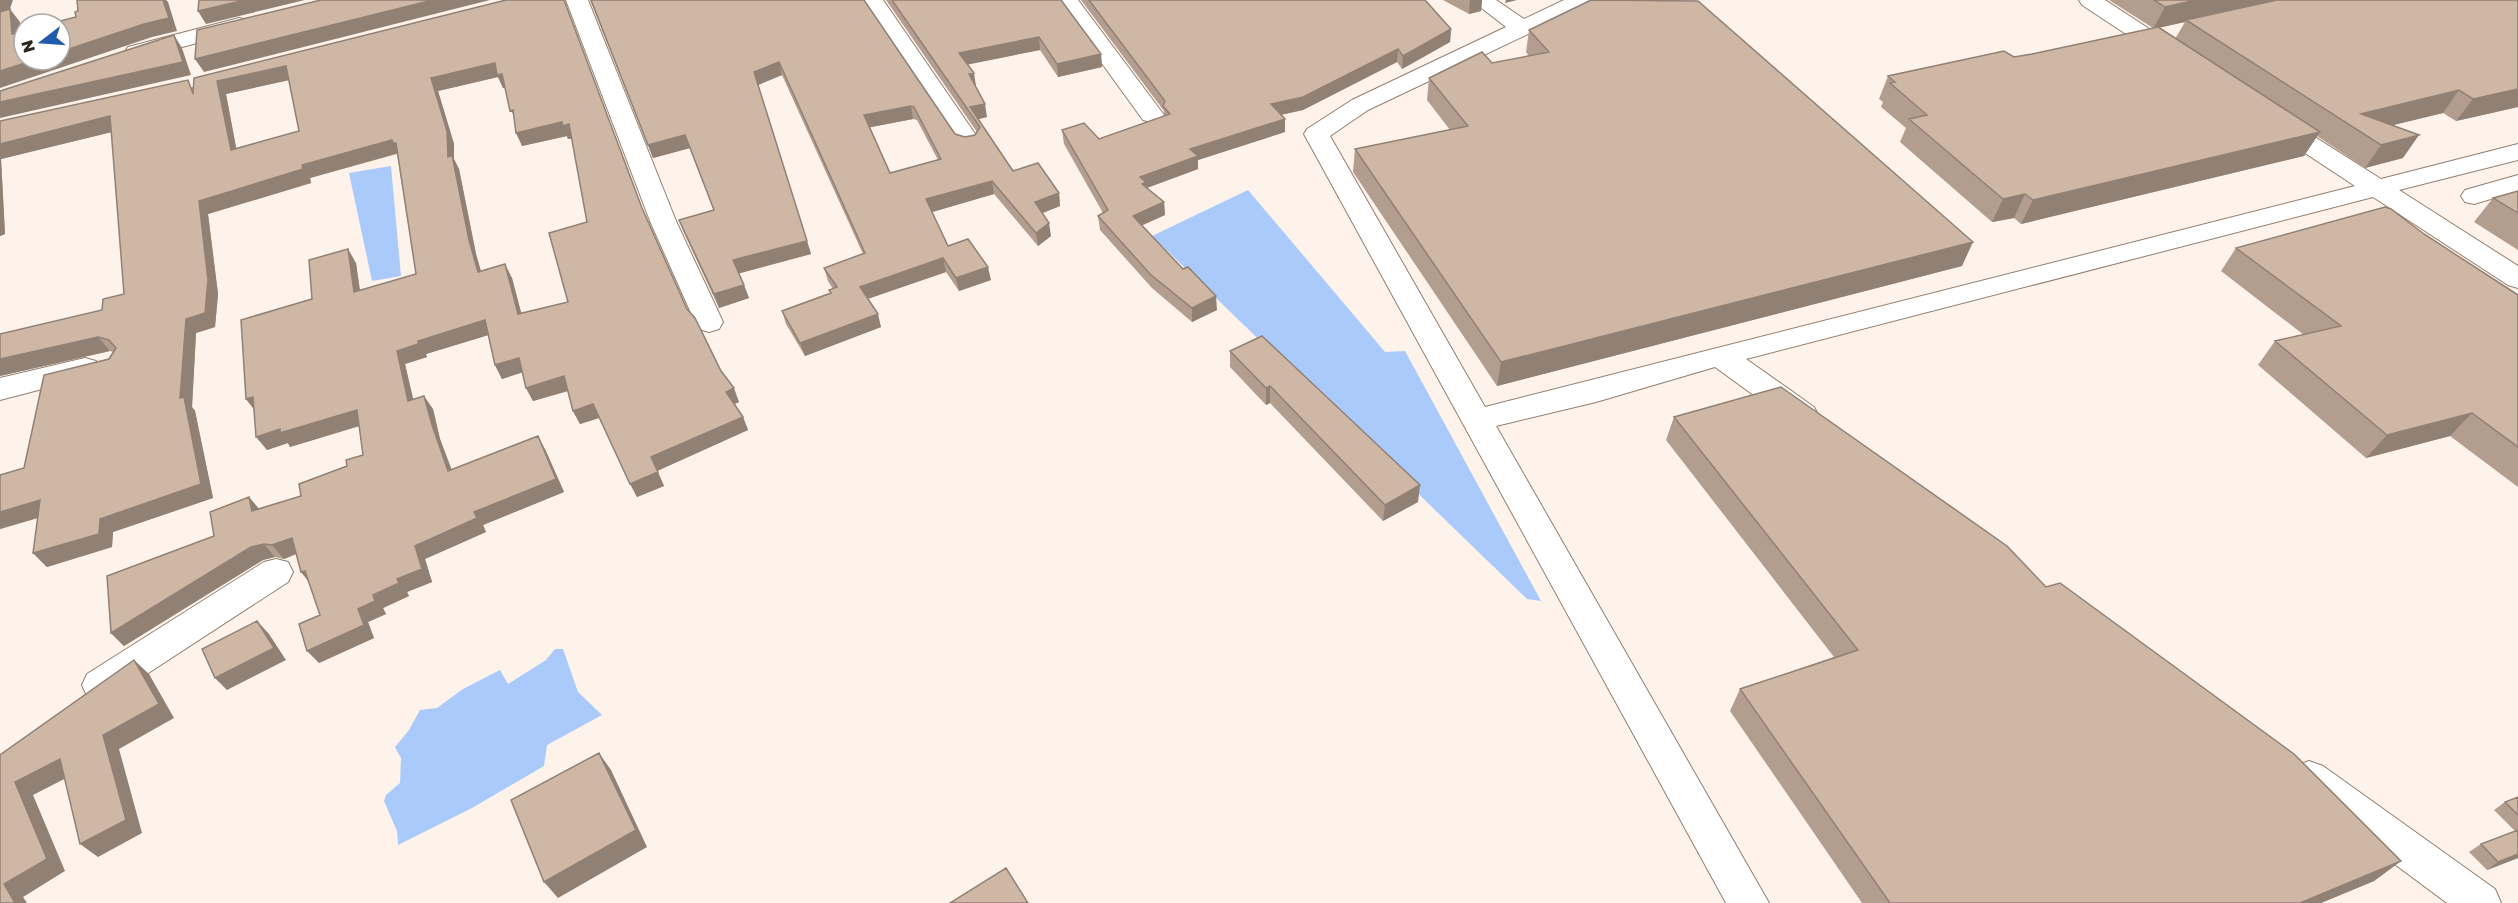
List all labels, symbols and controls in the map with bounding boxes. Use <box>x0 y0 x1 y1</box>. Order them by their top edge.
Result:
north arrow <box>12 12 72 72</box>
text: N <box>16 38 39 55</box>

